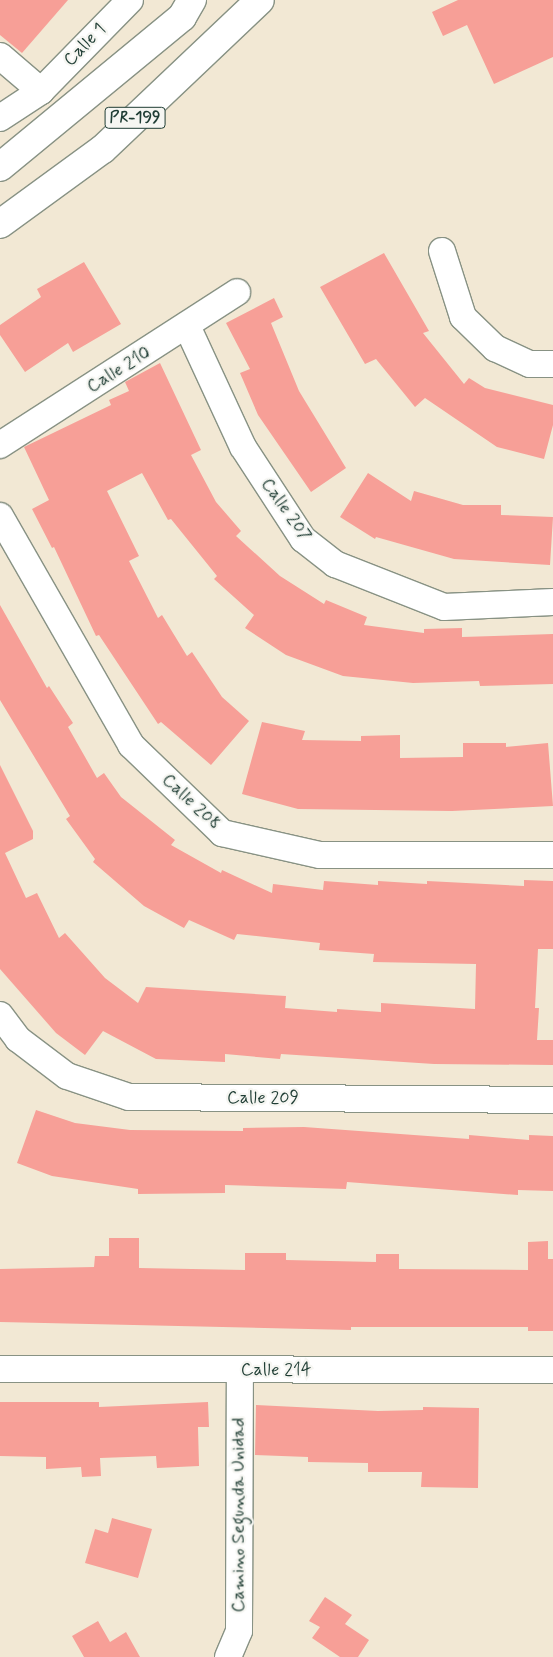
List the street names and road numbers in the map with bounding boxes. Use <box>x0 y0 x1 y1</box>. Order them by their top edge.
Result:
street label: Calle 1 <box>59 19 111 71</box>
road number: PR-199 <box>104 105 166 132</box>
street label: Calle 210 <box>83 342 155 398</box>
street label: Calle 207 <box>256 474 316 546</box>
street label: Calle 208 <box>157 769 225 835</box>
street label: Calle 209 <box>227 1087 299 1109</box>
street label: Calle 214 <box>241 1359 311 1381</box>
street label: Camino Segunda Unidad <box>228 1418 250 1612</box>

